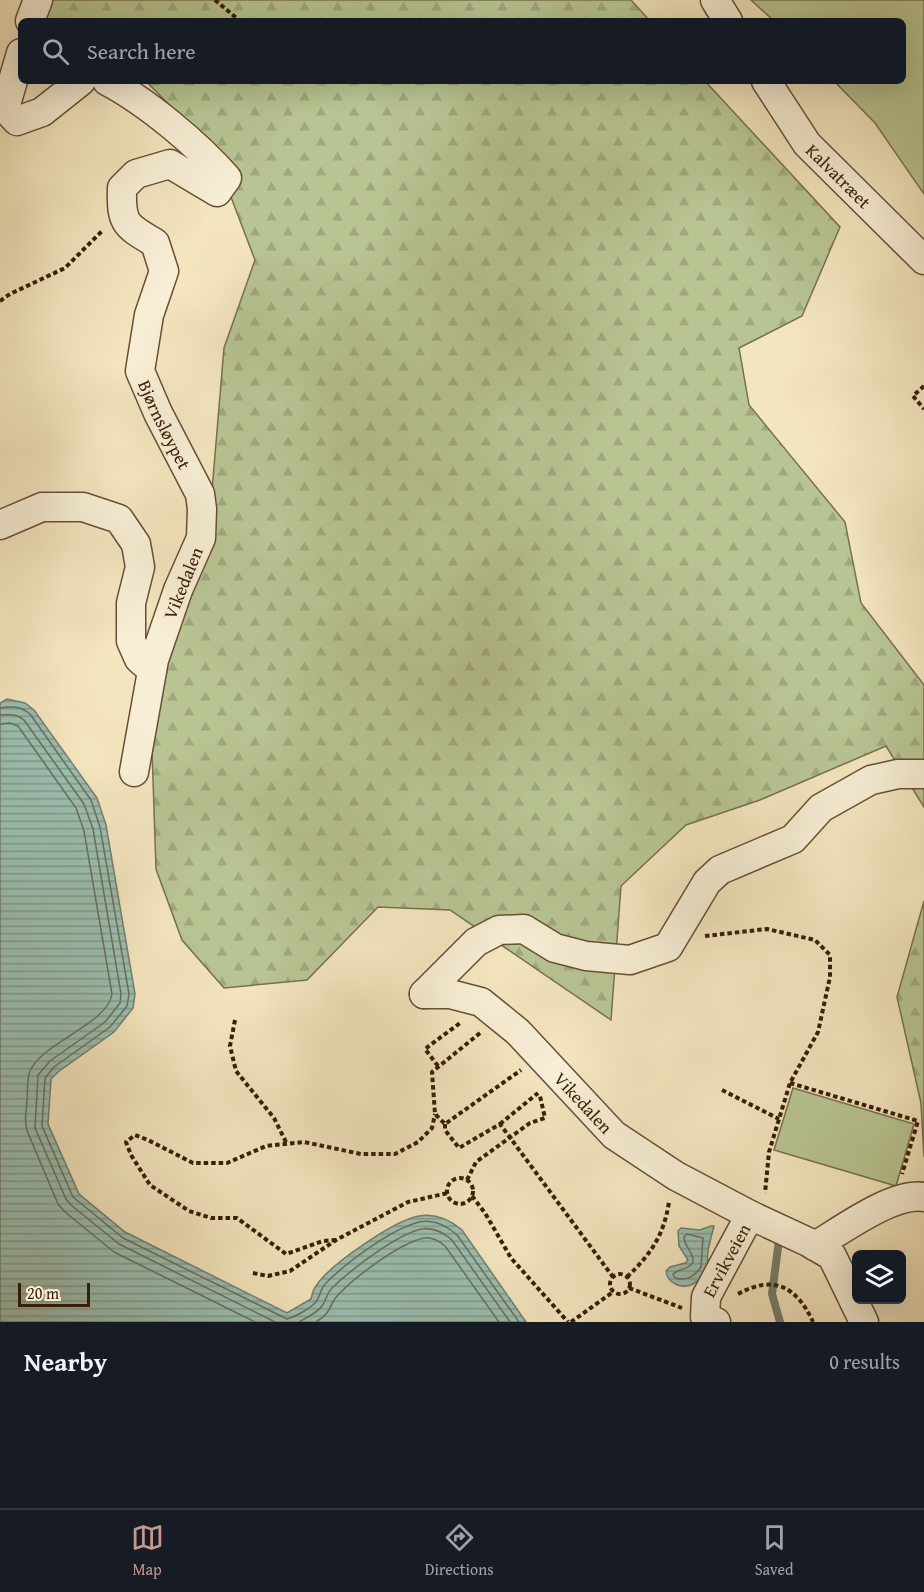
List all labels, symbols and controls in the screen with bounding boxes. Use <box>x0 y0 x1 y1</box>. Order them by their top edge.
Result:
search box <box>18 18 906 84</box>
icon: search <box>39 35 72 68</box>
text: Search here <box>87 35 196 67</box>
street label: Kalvatræet <box>800 137 878 215</box>
street label: Bjørnsløypet <box>132 375 199 474</box>
street label: Vikedalen <box>156 543 210 623</box>
street label: Vikedalen <box>548 1066 619 1139</box>
street label: Ervikveien <box>695 1218 757 1302</box>
map controls <box>852 1250 906 1304</box>
button: layers <box>852 1250 906 1304</box>
scale bar <box>18 1280 90 1308</box>
text: 20 m <box>27 1281 59 1305</box>
text: Nearby <box>24 1342 107 1381</box>
text: 0 results <box>829 1347 900 1376</box>
tab: Map <box>131 1521 164 1581</box>
tab: Directions <box>425 1521 494 1581</box>
tab: Saved <box>755 1521 793 1581</box>

